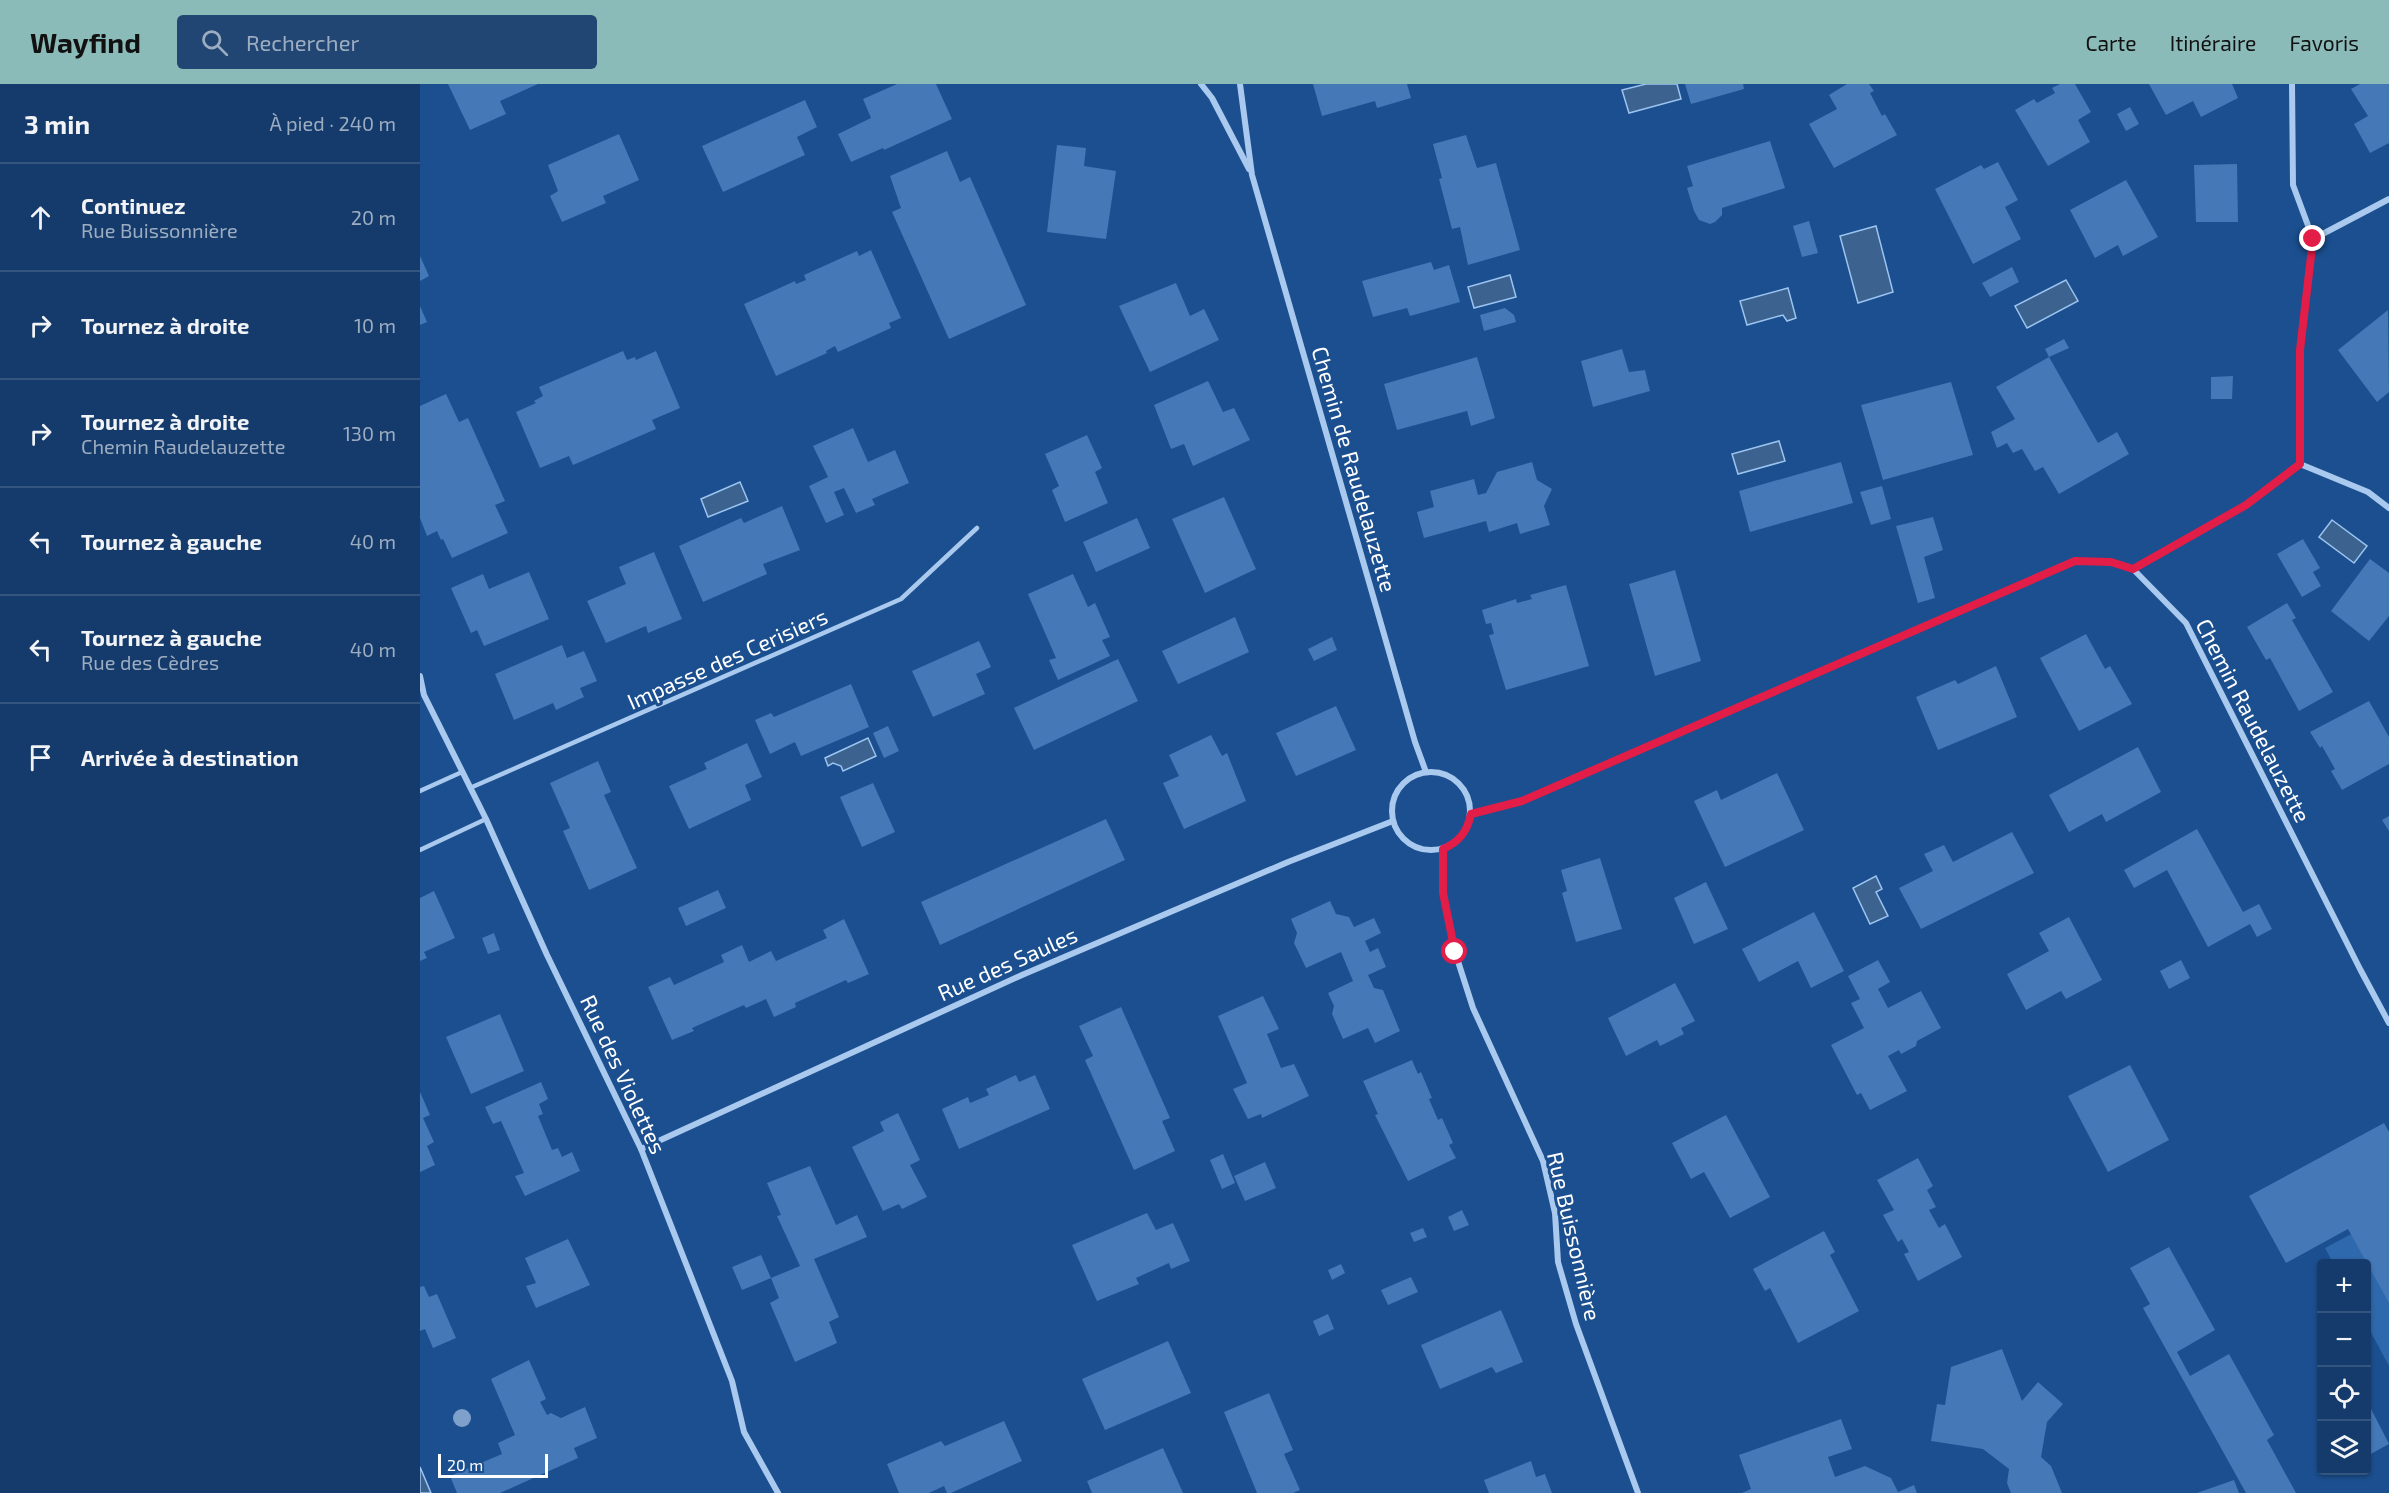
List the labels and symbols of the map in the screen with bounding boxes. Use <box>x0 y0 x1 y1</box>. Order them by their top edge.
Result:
route end <box>2299 225 2325 251</box>
street label: Chemin de Raudelauzette <box>1307 343 1403 595</box>
street label: Impasse des Cerisiers <box>623 602 831 714</box>
street label: Chemin Raudelauzette <box>2191 614 2317 826</box>
street label: Rue des Saules <box>933 921 1081 1005</box>
route start <box>1441 938 1467 964</box>
street label: Rue des Violettes <box>576 990 672 1158</box>
street label: Rue Buissonnière <box>1543 1149 1607 1323</box>
scale bar <box>438 1451 548 1478</box>

